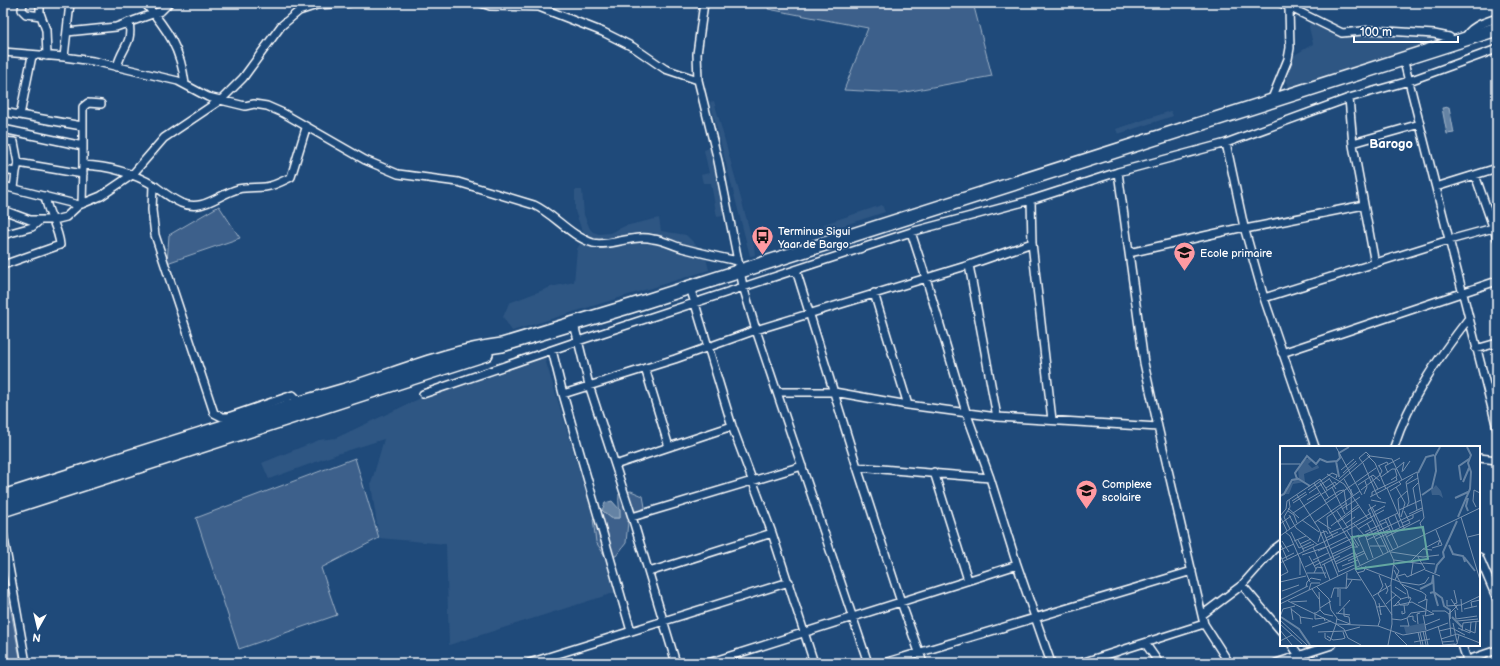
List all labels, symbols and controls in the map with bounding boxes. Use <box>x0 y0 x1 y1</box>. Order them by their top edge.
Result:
scale bar <box>1354 18 1458 44</box>
text: 100 m <box>1360 25 1392 40</box>
district label: Barogo <box>1369 136 1413 152</box>
bus stop icon: Terminus Sigui Yaar de Bargo <box>749 224 775 257</box>
place label: Terminus Sigui Yaar de Bargo <box>777 225 850 251</box>
school or university icon: Ecole primaire <box>1171 240 1197 273</box>
place label: Ecole primaire <box>1200 247 1273 260</box>
inset map <box>1280 446 1480 646</box>
school or university icon: Complexe scolaire <box>1074 477 1100 510</box>
place label: Complexe scolaire <box>1102 478 1152 504</box>
north arrow <box>18 608 58 648</box>
text: N <box>32 630 42 644</box>

